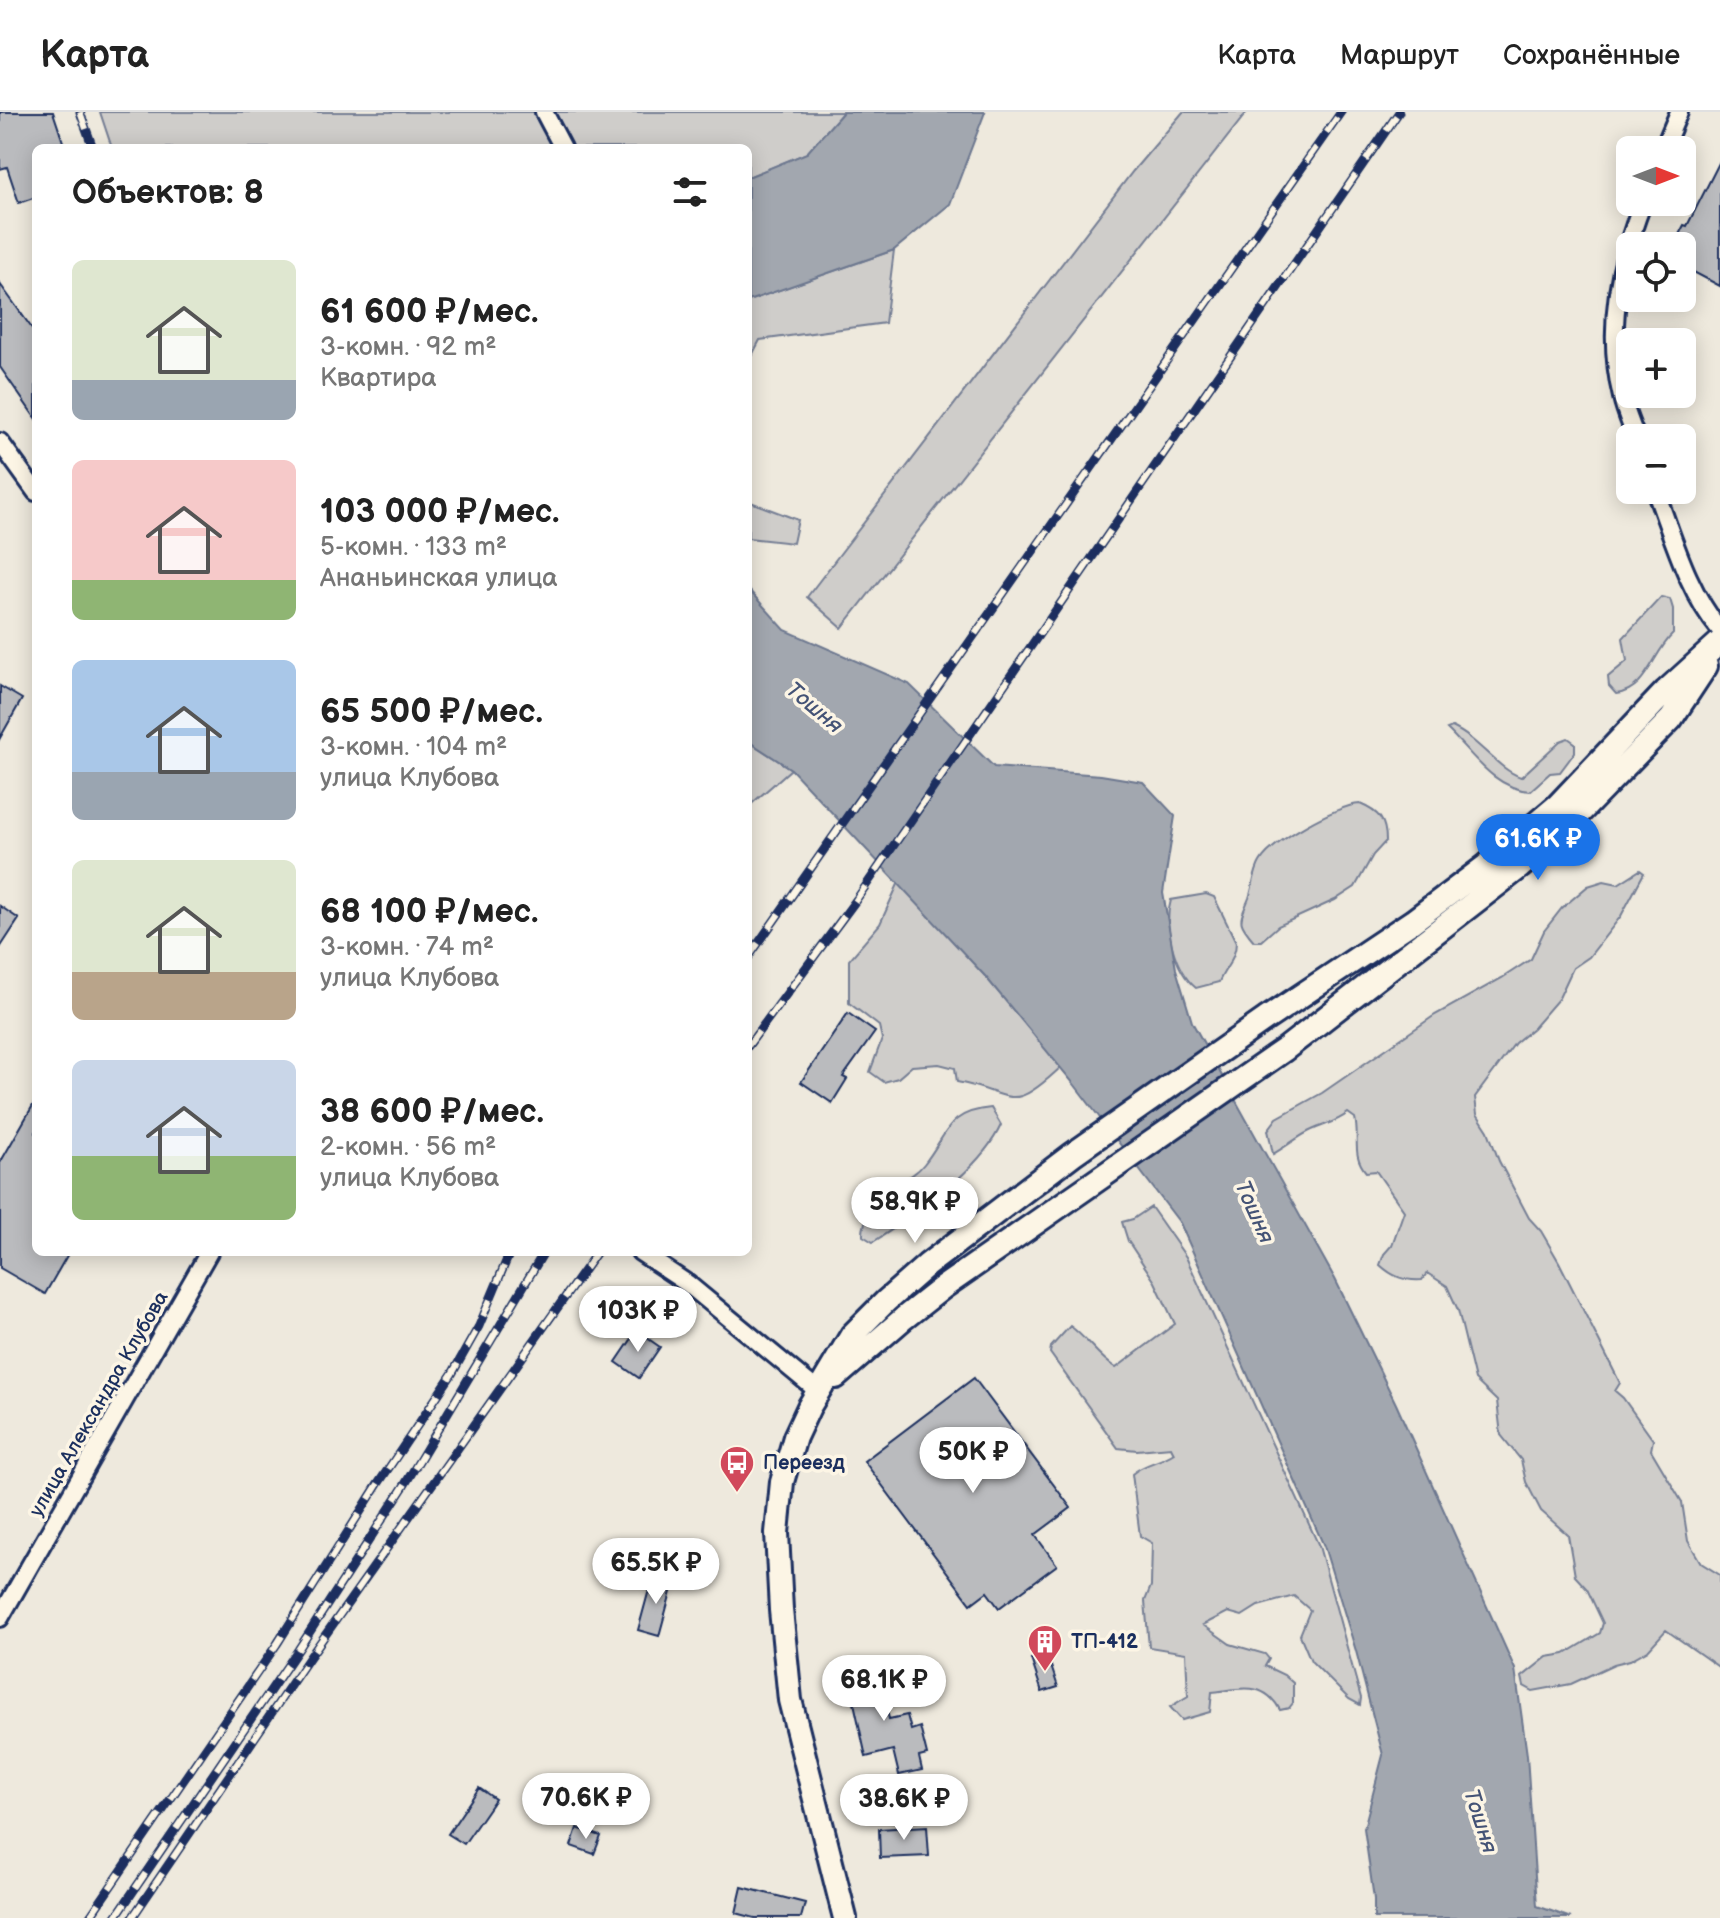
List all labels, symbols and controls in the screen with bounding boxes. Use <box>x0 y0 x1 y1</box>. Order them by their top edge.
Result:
text: Карта <box>40 33 149 78</box>
text: Карта <box>1217 39 1296 72</box>
text: Маршрут <box>1340 39 1459 72</box>
text: Сохранённые <box>1503 39 1680 72</box>
north arrow <box>1616 136 1696 216</box>
map controls <box>1616 136 1696 504</box>
icon: filters <box>668 170 712 214</box>
text: Объектов: 8 <box>72 172 264 213</box>
button: locate <box>1616 232 1696 312</box>
text: 61 600 ₽/мес. <box>320 291 539 332</box>
icon: home <box>136 292 232 388</box>
button: + <box>1616 328 1696 408</box>
text: 3-комн. · 92 m² <box>320 332 496 363</box>
text: Квартира <box>320 363 437 394</box>
button: − <box>1616 424 1696 504</box>
text: 103 000 ₽/мес. <box>320 491 560 532</box>
icon: home <box>136 492 232 588</box>
text: 5-комн. · 133 m² <box>320 532 507 563</box>
text: Ананьинская улица <box>320 563 558 594</box>
water label: Тошня <box>780 676 848 740</box>
text: 65 500 ₽/мес. <box>320 691 543 732</box>
icon: home <box>136 692 232 788</box>
text: 3-комн. · 104 m² <box>320 732 507 763</box>
text: улица Клубова <box>320 763 499 794</box>
pin: 61.6K ₽ <box>1464 814 1612 882</box>
text: 61.6K ₽ <box>1494 824 1582 855</box>
text: 68 100 ₽/мес. <box>320 891 538 932</box>
icon: home <box>136 892 232 988</box>
text: 3-комн. · 74 m² <box>320 932 494 963</box>
text: улица Клубова <box>320 963 499 994</box>
text: 38 600 ₽/мес. <box>320 1091 544 1132</box>
icon: home <box>136 1092 232 1188</box>
text: 2-комн. · 56 m² <box>320 1132 496 1163</box>
text: улица Клубова <box>320 1163 499 1194</box>
water label: Тошня <box>1228 1176 1280 1248</box>
pin: 58.9K ₽ <box>841 1177 989 1245</box>
text: 58.9K ₽ <box>869 1187 961 1218</box>
pin: 103K ₽ <box>573 1286 703 1354</box>
street label: улица Александра Клубова <box>24 1287 174 1521</box>
text: 103K ₽ <box>597 1296 679 1327</box>
pin: 50K ₽ <box>917 1427 1029 1495</box>
text: 50K ₽ <box>937 1437 1009 1468</box>
bus stop icon: Переезд <box>718 1444 756 1494</box>
place label: Переезд <box>763 1451 845 1475</box>
pin: 65.5K ₽ <box>582 1538 730 1606</box>
text: 65.5K ₽ <box>610 1548 702 1579</box>
building icon: ТП-412 <box>1026 1623 1064 1673</box>
place label: ТП-412 <box>1071 1630 1138 1654</box>
pin: 68.1K ₽ <box>810 1655 958 1723</box>
text: 68.1K ₽ <box>840 1665 928 1696</box>
pin: 70.6K ₽ <box>512 1773 660 1841</box>
pin: 38.6K ₽ <box>830 1774 978 1842</box>
text: 70.6K ₽ <box>540 1783 632 1814</box>
text: 38.6K ₽ <box>858 1784 950 1815</box>
water label: Тошня <box>1457 1786 1503 1856</box>

